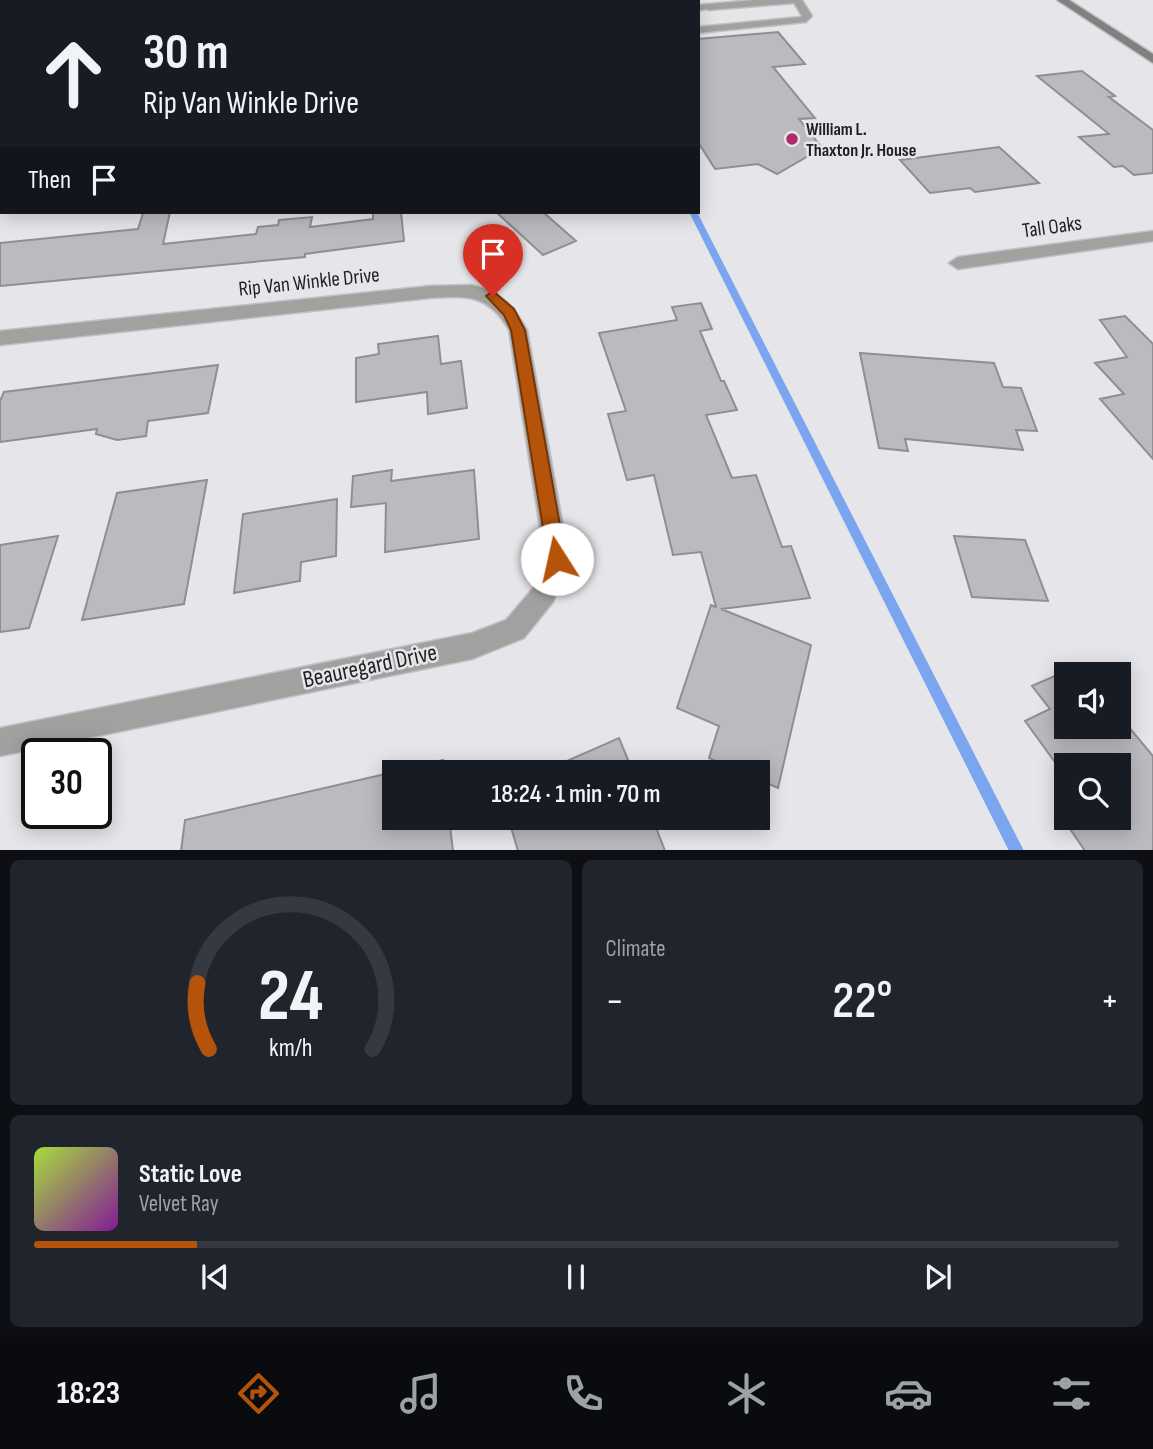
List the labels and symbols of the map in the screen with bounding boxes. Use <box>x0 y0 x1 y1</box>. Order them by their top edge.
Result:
place label: William L. Thaxton Jr. House <box>806 119 916 161</box>
marker: William L. Thaxton Jr. House <box>784 131 800 147</box>
street label: Tall Oaks <box>1021 210 1083 244</box>
pin <box>463 224 523 296</box>
street label: Rip Van Winkle Drive <box>237 262 381 302</box>
position arrow <box>520 522 594 596</box>
street label: Beauregard Drive <box>300 638 440 694</box>
speed limit sign: 30 <box>21 738 112 829</box>

